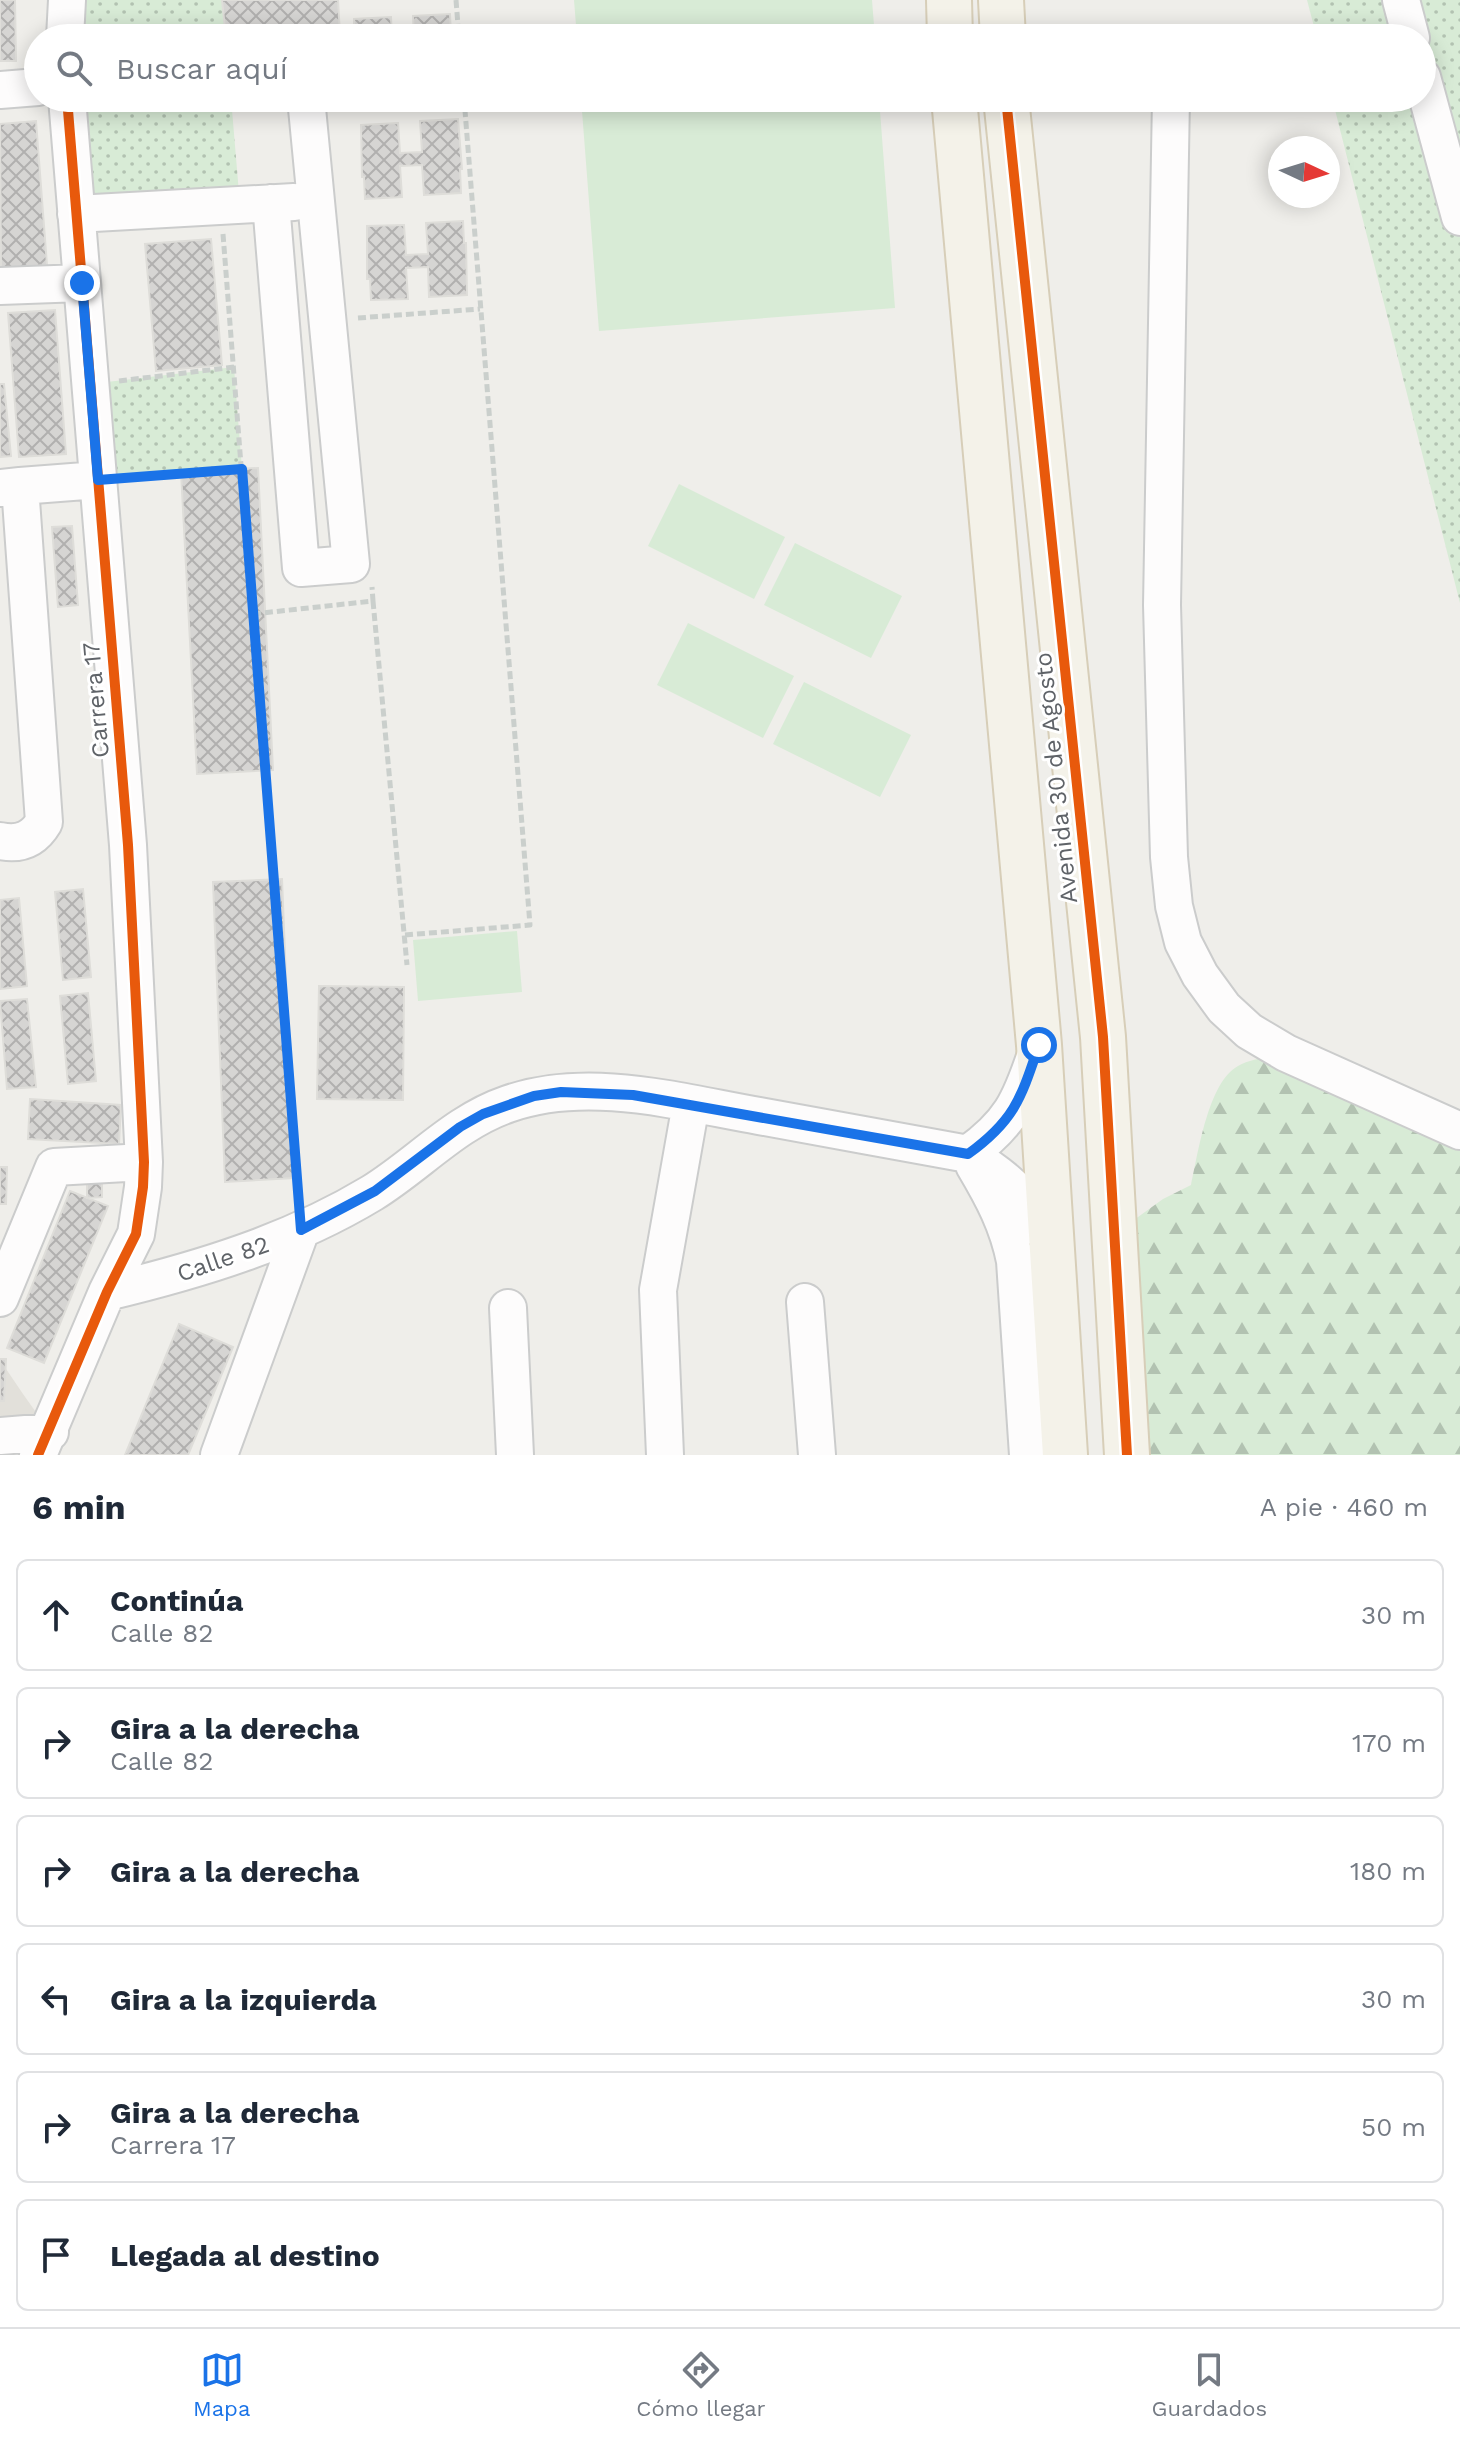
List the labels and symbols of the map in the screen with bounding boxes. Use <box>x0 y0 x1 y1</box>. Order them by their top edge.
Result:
north arrow <box>1268 136 1340 208</box>
route end <box>64 265 100 301</box>
street label: Carrera 17 <box>77 641 115 759</box>
street label: Avenida 30 de Agosto <box>1029 651 1083 905</box>
route start <box>1021 1027 1057 1063</box>
street label: Calle 82 <box>173 1230 273 1288</box>

